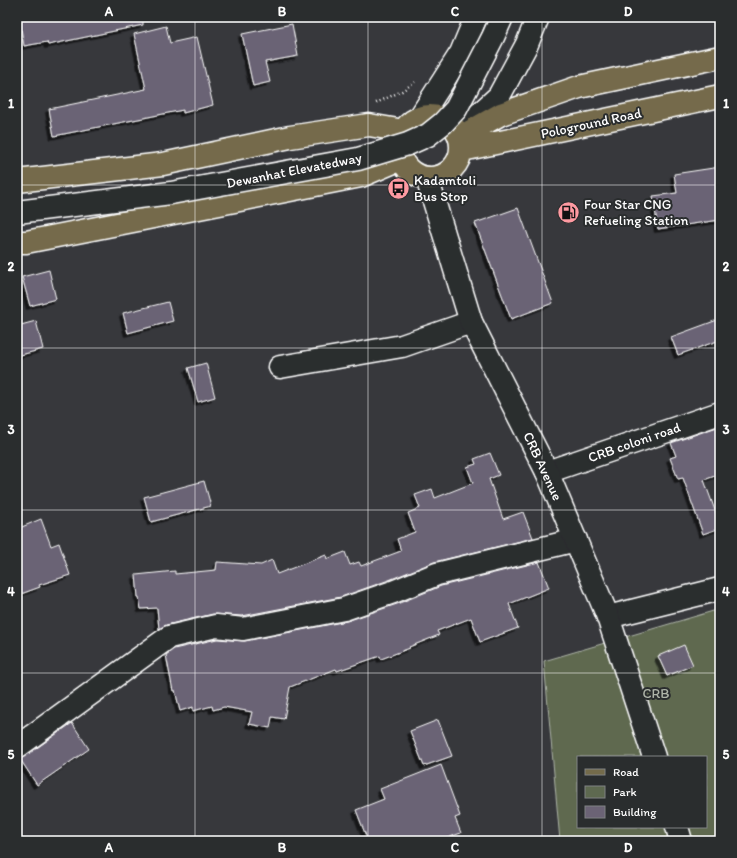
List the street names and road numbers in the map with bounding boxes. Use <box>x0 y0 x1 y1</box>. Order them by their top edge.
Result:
street label: Pologround Road <box>539 104 643 142</box>
street label: Dewanhat Elevatedway <box>225 149 364 192</box>
street label: CRB coloni road <box>586 419 683 466</box>
street label: CRB Avenue <box>519 429 566 503</box>

